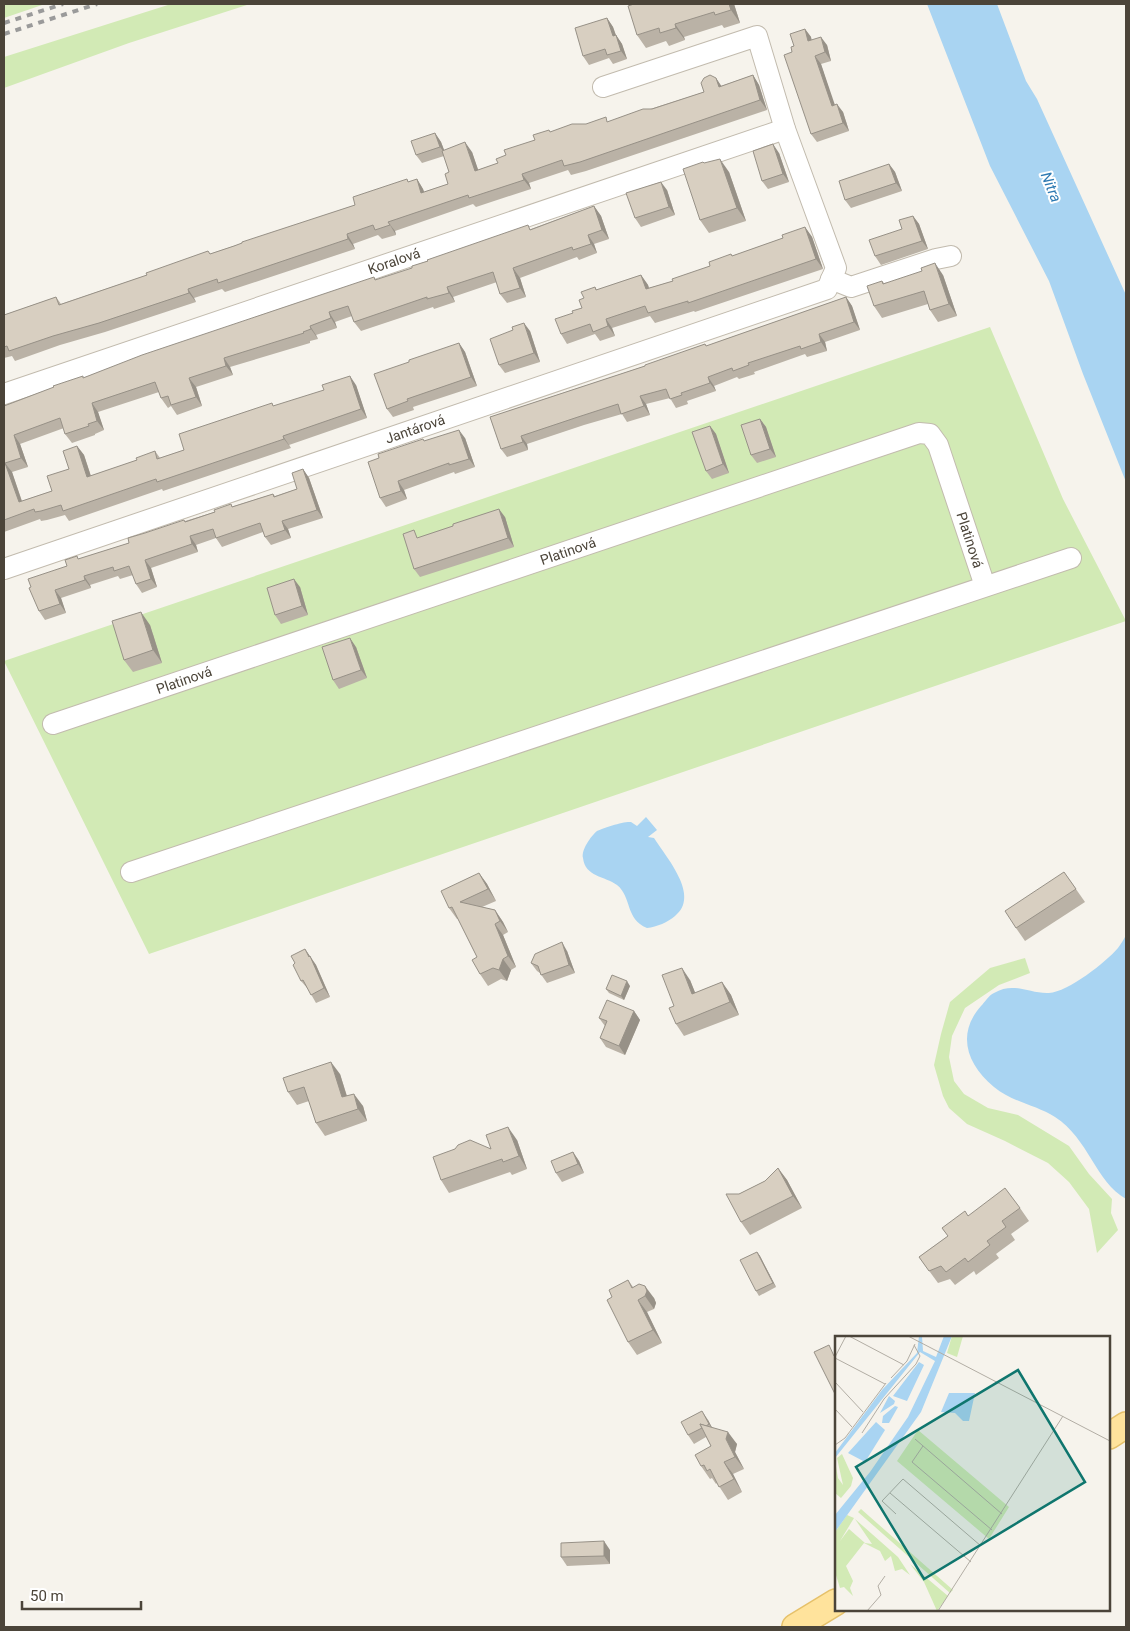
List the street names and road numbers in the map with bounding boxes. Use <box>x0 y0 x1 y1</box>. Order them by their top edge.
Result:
street label: Koralová <box>366 245 422 277</box>
street label: Jantárová <box>383 411 447 447</box>
street label: Platinová <box>953 510 987 570</box>
street label: Platinová <box>538 534 598 568</box>
street label: Platinová <box>154 663 214 697</box>

